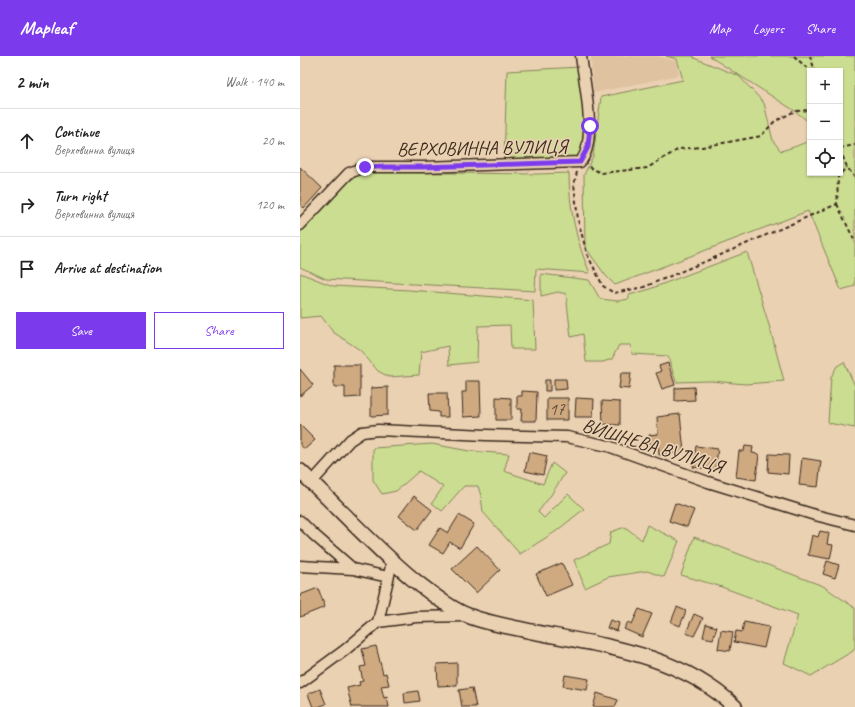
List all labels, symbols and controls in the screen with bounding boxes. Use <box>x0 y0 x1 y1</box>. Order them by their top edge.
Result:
text: Mapleaf <box>20 16 73 40</box>
text: Map <box>709 20 731 37</box>
text: Layers <box>753 20 784 37</box>
text: Share <box>806 20 835 37</box>
map controls <box>807 68 843 176</box>
button: + <box>807 68 843 104</box>
text: 2 min <box>16 72 49 93</box>
text: Walk · 140 m <box>225 74 284 90</box>
button: − <box>807 104 843 140</box>
route start <box>581 117 599 135</box>
text: Continue <box>54 123 99 142</box>
icon: ahead <box>16 130 38 152</box>
text: 20 m <box>262 133 284 149</box>
street label: ВЕРХОВИННА ВУЛИЦЯ <box>397 134 570 161</box>
button: locate <box>807 140 843 176</box>
text: Верховинна вулиця <box>54 142 134 158</box>
route end <box>356 158 374 176</box>
text: Turn right <box>54 187 107 206</box>
icon: right <box>16 194 38 216</box>
text: 120 m <box>256 197 284 213</box>
text: Верховинна вулиця <box>54 206 134 222</box>
icon: arrive <box>16 258 38 280</box>
text: Arrive at destination <box>54 259 161 278</box>
button: Save <box>16 312 146 349</box>
button: Share <box>154 312 284 349</box>
house number: 17 <box>549 399 566 420</box>
street label: ВИШНЕВА ВУЛИЦЯ <box>580 413 729 480</box>

